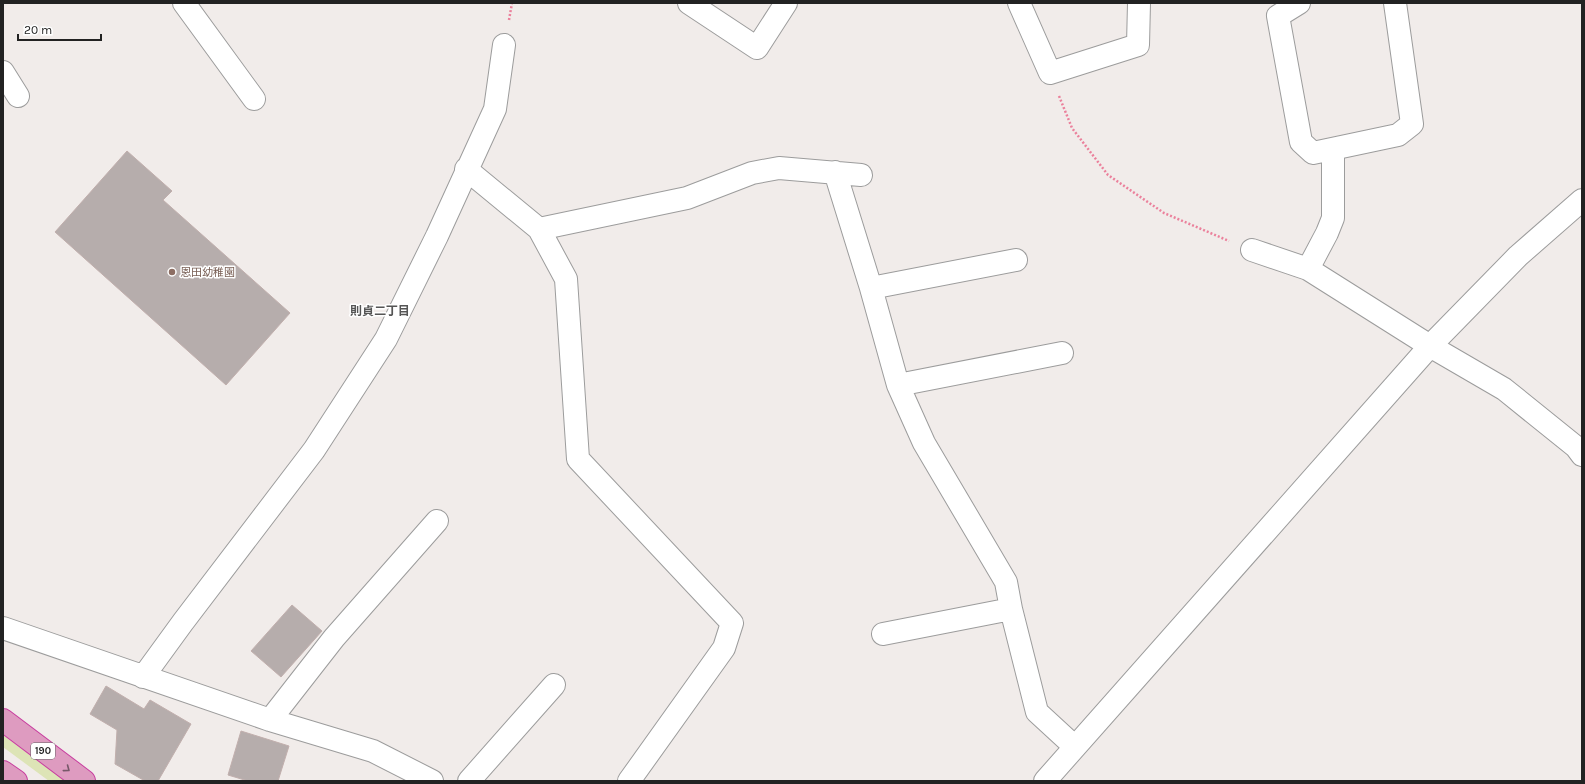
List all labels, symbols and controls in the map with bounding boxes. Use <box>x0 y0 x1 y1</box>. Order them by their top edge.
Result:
scale bar <box>18 16 101 42</box>
text: 20 m <box>24 23 52 37</box>
place label: 恩田幼稚園 <box>180 266 235 279</box>
marker: 恩田幼稚園 <box>167 267 177 277</box>
district label: 則貞二丁目 <box>350 304 410 318</box>
road number: 190 <box>31 743 55 759</box>
one-way arrow <box>63 764 70 771</box>

